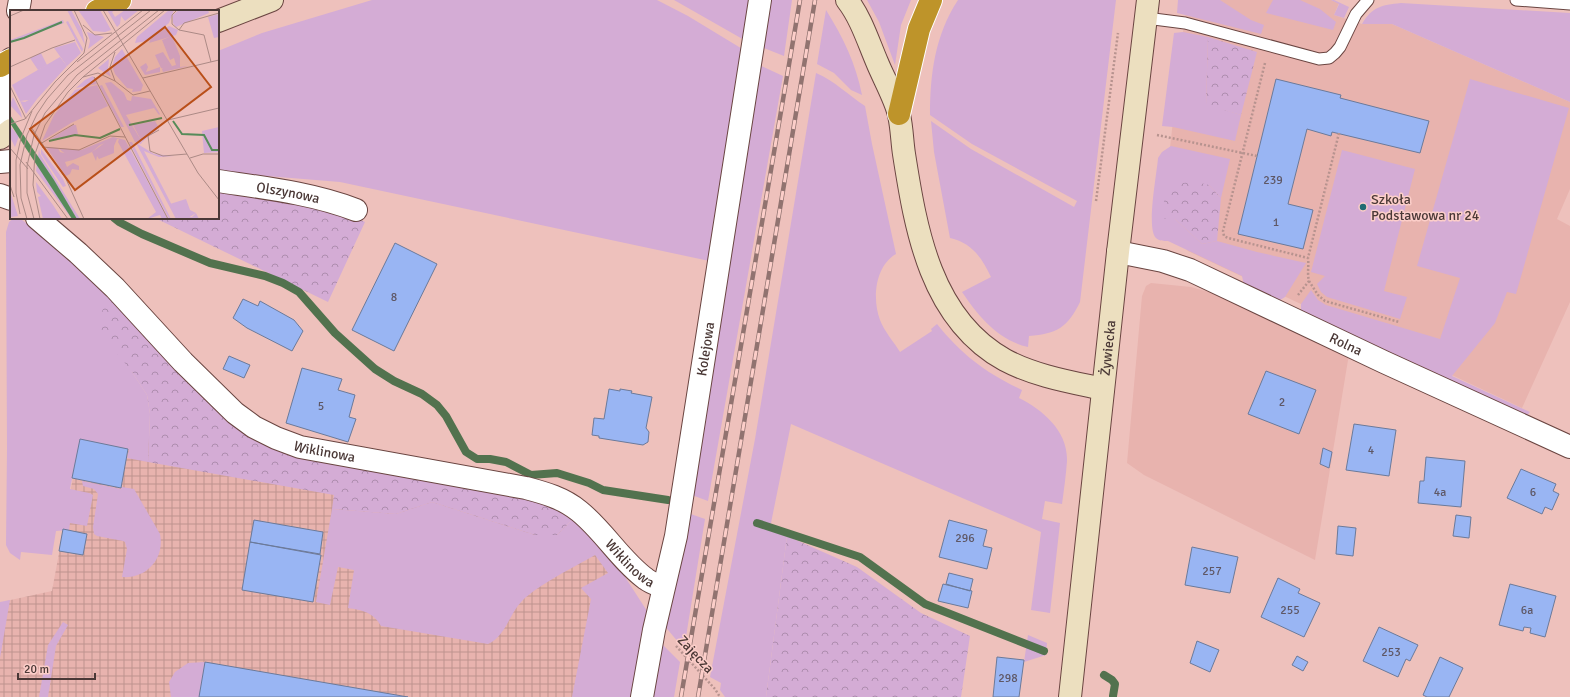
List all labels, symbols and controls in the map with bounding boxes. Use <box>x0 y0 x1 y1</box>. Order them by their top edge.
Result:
inset map <box>10 10 219 219</box>
house number: 239 <box>1263 173 1283 188</box>
street label: Olszynowa <box>255 179 321 207</box>
place label: Szkoła Podstawowa nr 24 <box>1371 191 1480 224</box>
marker: Szkoła Podstawowa nr 24 <box>1358 202 1368 212</box>
house number: 1 <box>1273 215 1279 230</box>
house number: 8 <box>391 290 397 305</box>
street label: Żywiecka <box>1097 319 1120 377</box>
street label: Kolejowa <box>693 321 718 377</box>
street label: Rolna <box>1327 329 1365 359</box>
house number: 2 <box>1279 395 1285 410</box>
house number: 5 <box>318 399 324 414</box>
street label: Wiklinowa <box>291 437 357 466</box>
house number: 4 <box>1368 443 1375 458</box>
house number: 4a <box>1434 485 1446 500</box>
house number: 6 <box>1530 485 1536 500</box>
house number: 296 <box>955 531 975 546</box>
street label: Wiklinowa <box>602 536 657 591</box>
house number: 257 <box>1202 564 1222 579</box>
house number: 255 <box>1280 603 1300 618</box>
house number: 6a <box>1521 603 1533 618</box>
street label: Zajęcza <box>674 632 717 677</box>
house number: 253 <box>1381 645 1401 660</box>
scale bar <box>18 655 95 681</box>
text: 20 m <box>24 662 49 677</box>
house number: 298 <box>998 671 1018 686</box>

